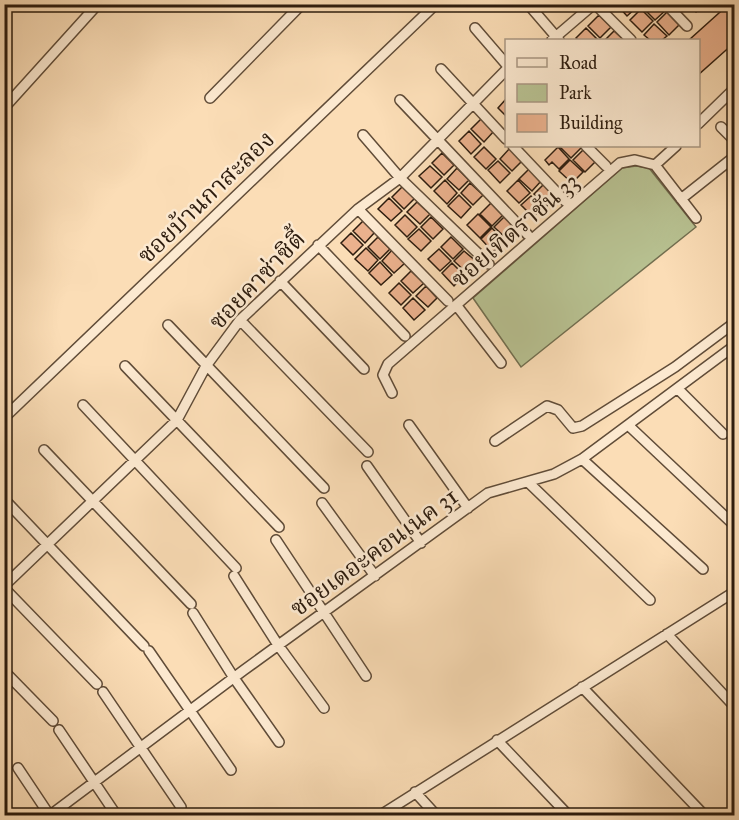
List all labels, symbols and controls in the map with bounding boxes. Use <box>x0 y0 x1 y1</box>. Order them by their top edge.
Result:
legend <box>505 39 700 147</box>
text: Road <box>559 52 597 74</box>
text: Park <box>559 82 592 104</box>
text: Building <box>559 112 623 135</box>
street label: ซอยบ้านกาสะลอง <box>131 124 281 270</box>
street label: ซอยเทิดราชัน 33 <box>445 166 585 294</box>
street label: ซอยคาซ่าซิตี้ <box>200 222 312 336</box>
street label: ซอยเดอะคอนเนค 31 <box>284 481 464 623</box>

